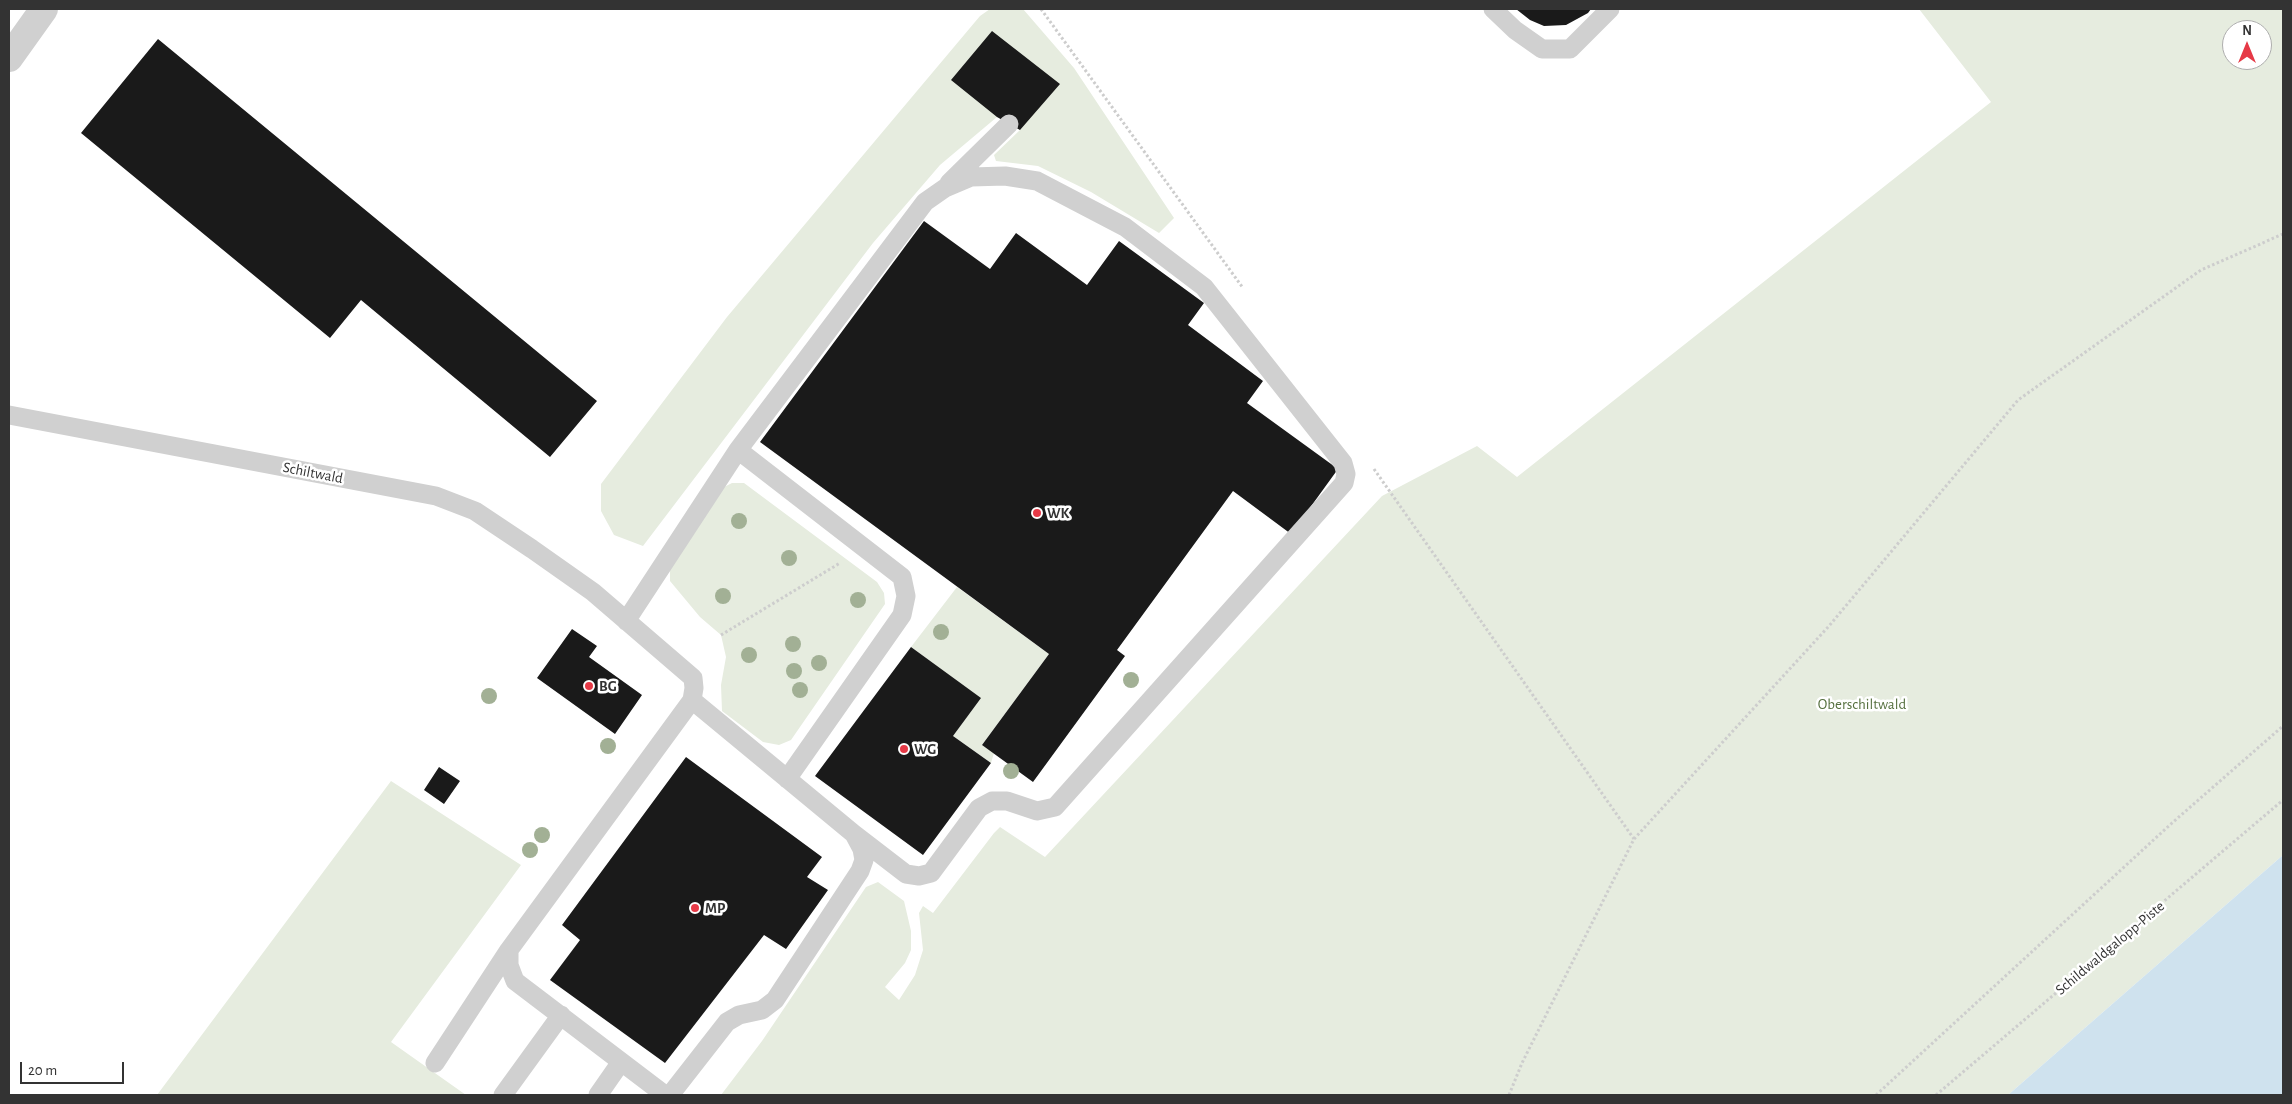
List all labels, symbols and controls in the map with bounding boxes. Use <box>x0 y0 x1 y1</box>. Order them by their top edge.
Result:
north arrow <box>2222 20 2272 70</box>
text: N <box>2242 24 2252 38</box>
street label: Schiltwald <box>281 458 345 488</box>
place label: WK <box>1047 504 1069 522</box>
marker: WK <box>1031 507 1043 519</box>
place label: BG <box>599 677 617 695</box>
marker: BG <box>583 680 595 692</box>
park label: Oberschiltwald <box>1818 695 1906 713</box>
place label: WG <box>914 740 936 758</box>
marker: WG <box>898 743 910 755</box>
street label: Schildwaldgalopp-Piste <box>2052 897 2168 999</box>
place label: MP <box>705 899 725 917</box>
marker: MP <box>689 902 701 914</box>
scale bar <box>22 1052 126 1084</box>
text: 20 m <box>28 1063 57 1078</box>

